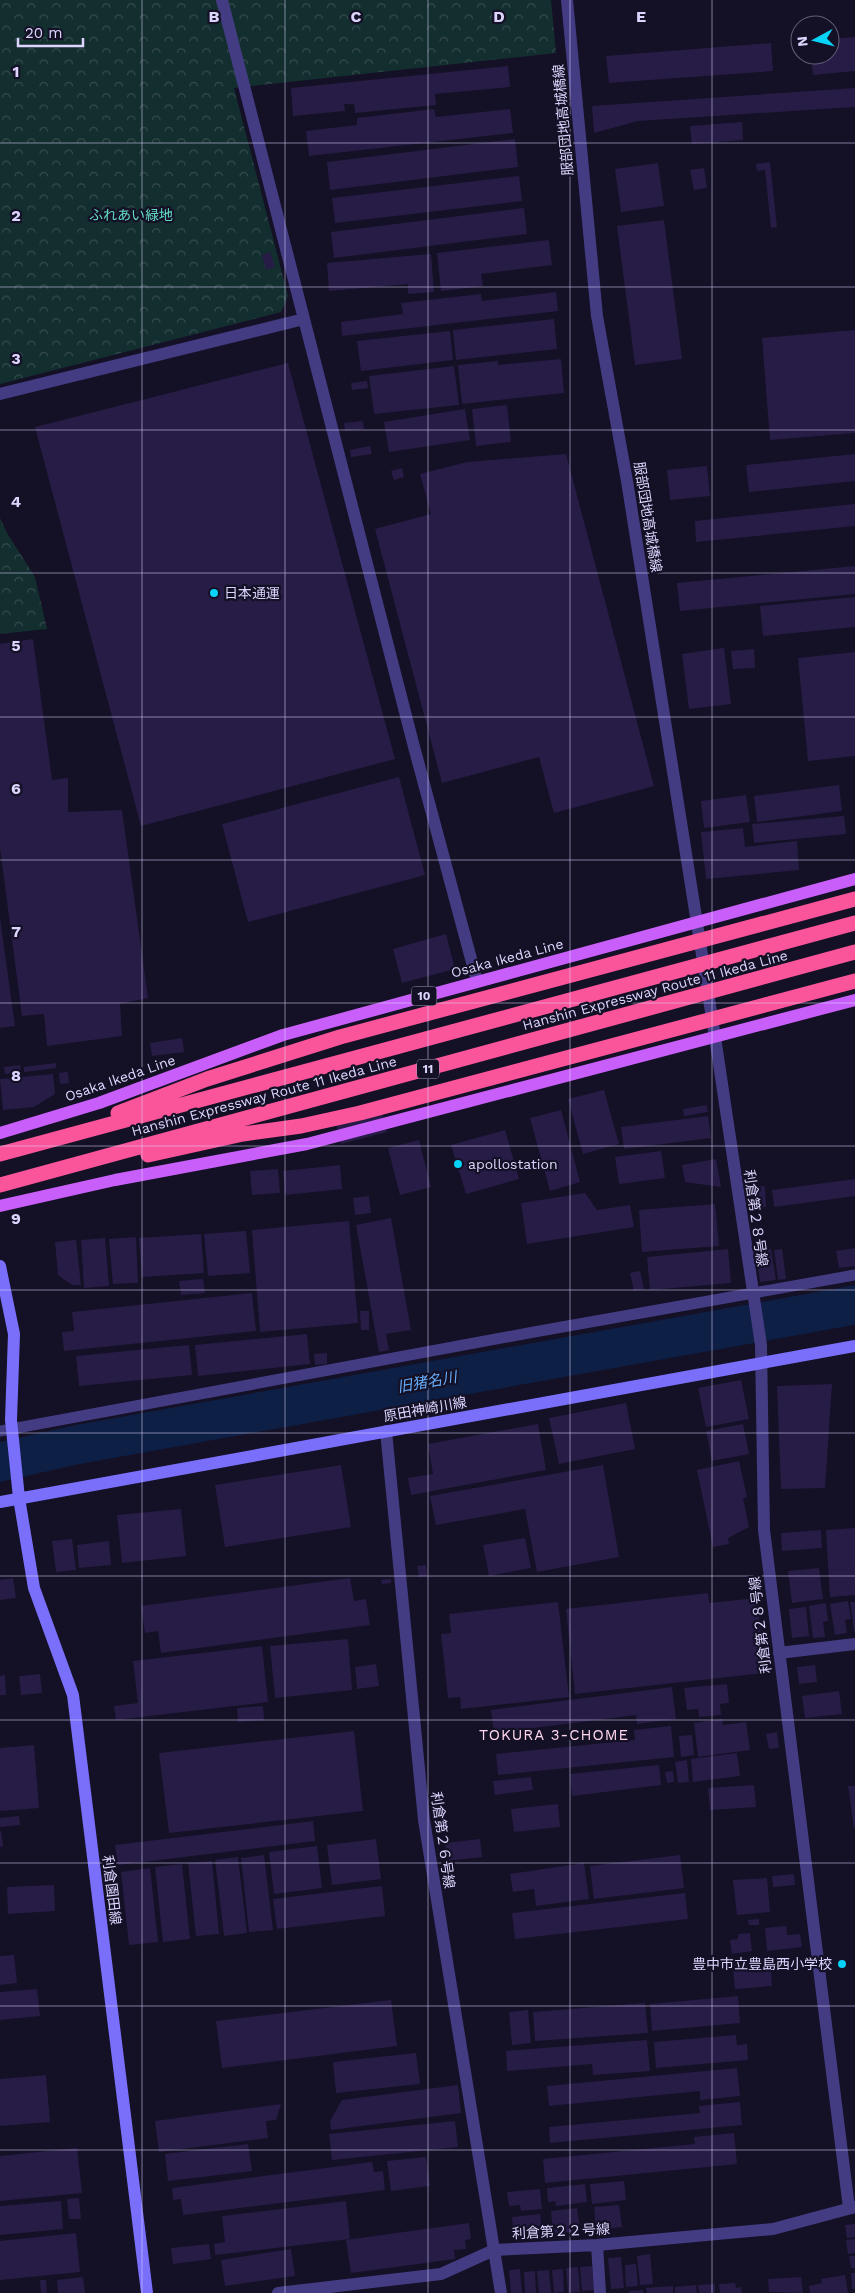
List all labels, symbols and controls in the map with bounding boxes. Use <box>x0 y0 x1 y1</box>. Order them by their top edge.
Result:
text: B <box>209 7 220 26</box>
text: C <box>351 7 362 26</box>
text: D <box>493 7 505 26</box>
text: E <box>636 7 646 26</box>
scale bar <box>18 15 82 47</box>
north arrow <box>790 15 840 65</box>
text: 20 m <box>25 24 63 42</box>
text: N <box>794 35 811 48</box>
text: 1 <box>13 62 19 81</box>
street label: 服部団地高城橋線 <box>550 64 576 176</box>
text: 2 <box>11 206 21 225</box>
park label: ふれあい緑地 <box>89 207 173 223</box>
text: 3 <box>11 349 21 368</box>
street label: 服部団地高城橋線 <box>631 460 665 574</box>
text: 4 <box>11 492 21 511</box>
place label: 日本通運 <box>224 585 280 601</box>
marker: 日本通運 <box>208 587 220 599</box>
text: 5 <box>11 636 21 655</box>
text: 6 <box>11 779 21 798</box>
text: 7 <box>11 922 21 941</box>
street label: Osaka Ikeda Line <box>449 935 565 981</box>
street label: Hanshin Expressway Route 11 Ikeda Line <box>521 947 789 1033</box>
road number: 10 <box>412 986 436 1006</box>
street label: Osaka Ikeda Line <box>63 1052 177 1104</box>
street label: Hanshin Expressway Route 11 Ikeda Line <box>130 1053 398 1139</box>
road number: 11 <box>417 1060 439 1078</box>
text: 8 <box>11 1066 21 1085</box>
place label: apollostation <box>468 1156 558 1172</box>
marker: apollostation <box>452 1158 464 1170</box>
street label: 利倉第２８号線 <box>741 1168 771 1268</box>
text: 9 <box>11 1209 21 1228</box>
water label: 旧猪名川 <box>396 1368 460 1396</box>
street label: 原田神崎川線 <box>382 1394 468 1424</box>
street label: 利倉第２８号線 <box>746 1575 774 1675</box>
district label: TOKURA 3-CHOME <box>479 1726 629 1744</box>
street label: 利倉第２６号線 <box>428 1790 458 1890</box>
street label: 利倉園田線 <box>100 1854 124 1926</box>
place label: 豊中市立豊島西小学校 <box>692 1956 832 1972</box>
marker: 豊中市立豊島西小学校 <box>836 1958 848 1970</box>
street label: 利倉第２２号線 <box>512 2220 610 2242</box>

